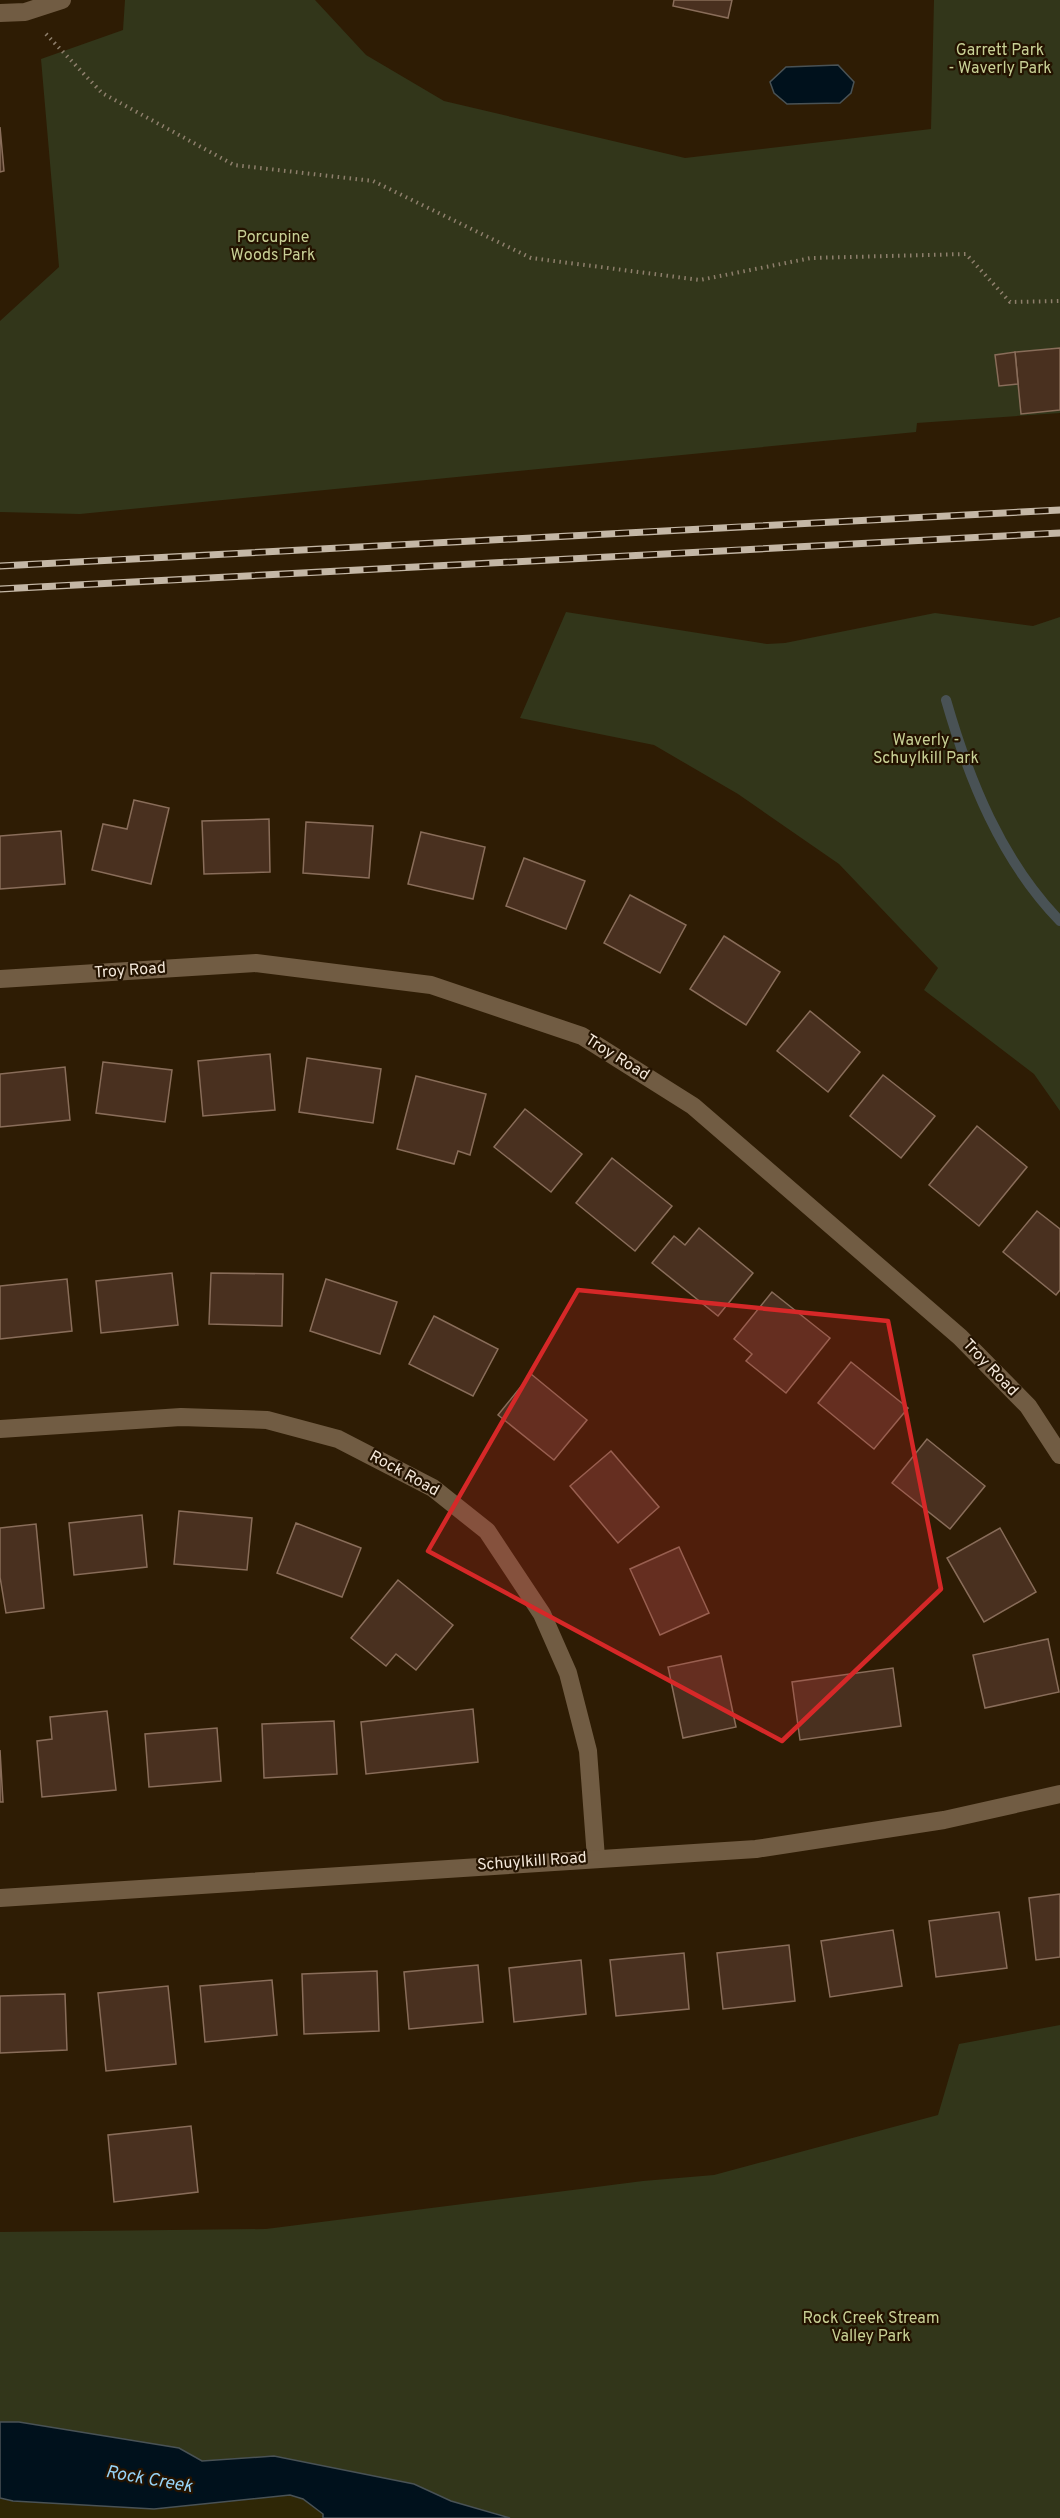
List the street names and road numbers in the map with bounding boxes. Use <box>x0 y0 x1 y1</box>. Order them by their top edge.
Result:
street label: Troy Road <box>93 959 167 983</box>
street label: Troy Road <box>581 1030 653 1086</box>
street label: Troy Road <box>958 1335 1022 1401</box>
street label: Rock Road <box>366 1447 442 1501</box>
street label: Schuylkill Road <box>476 1848 588 1876</box>

